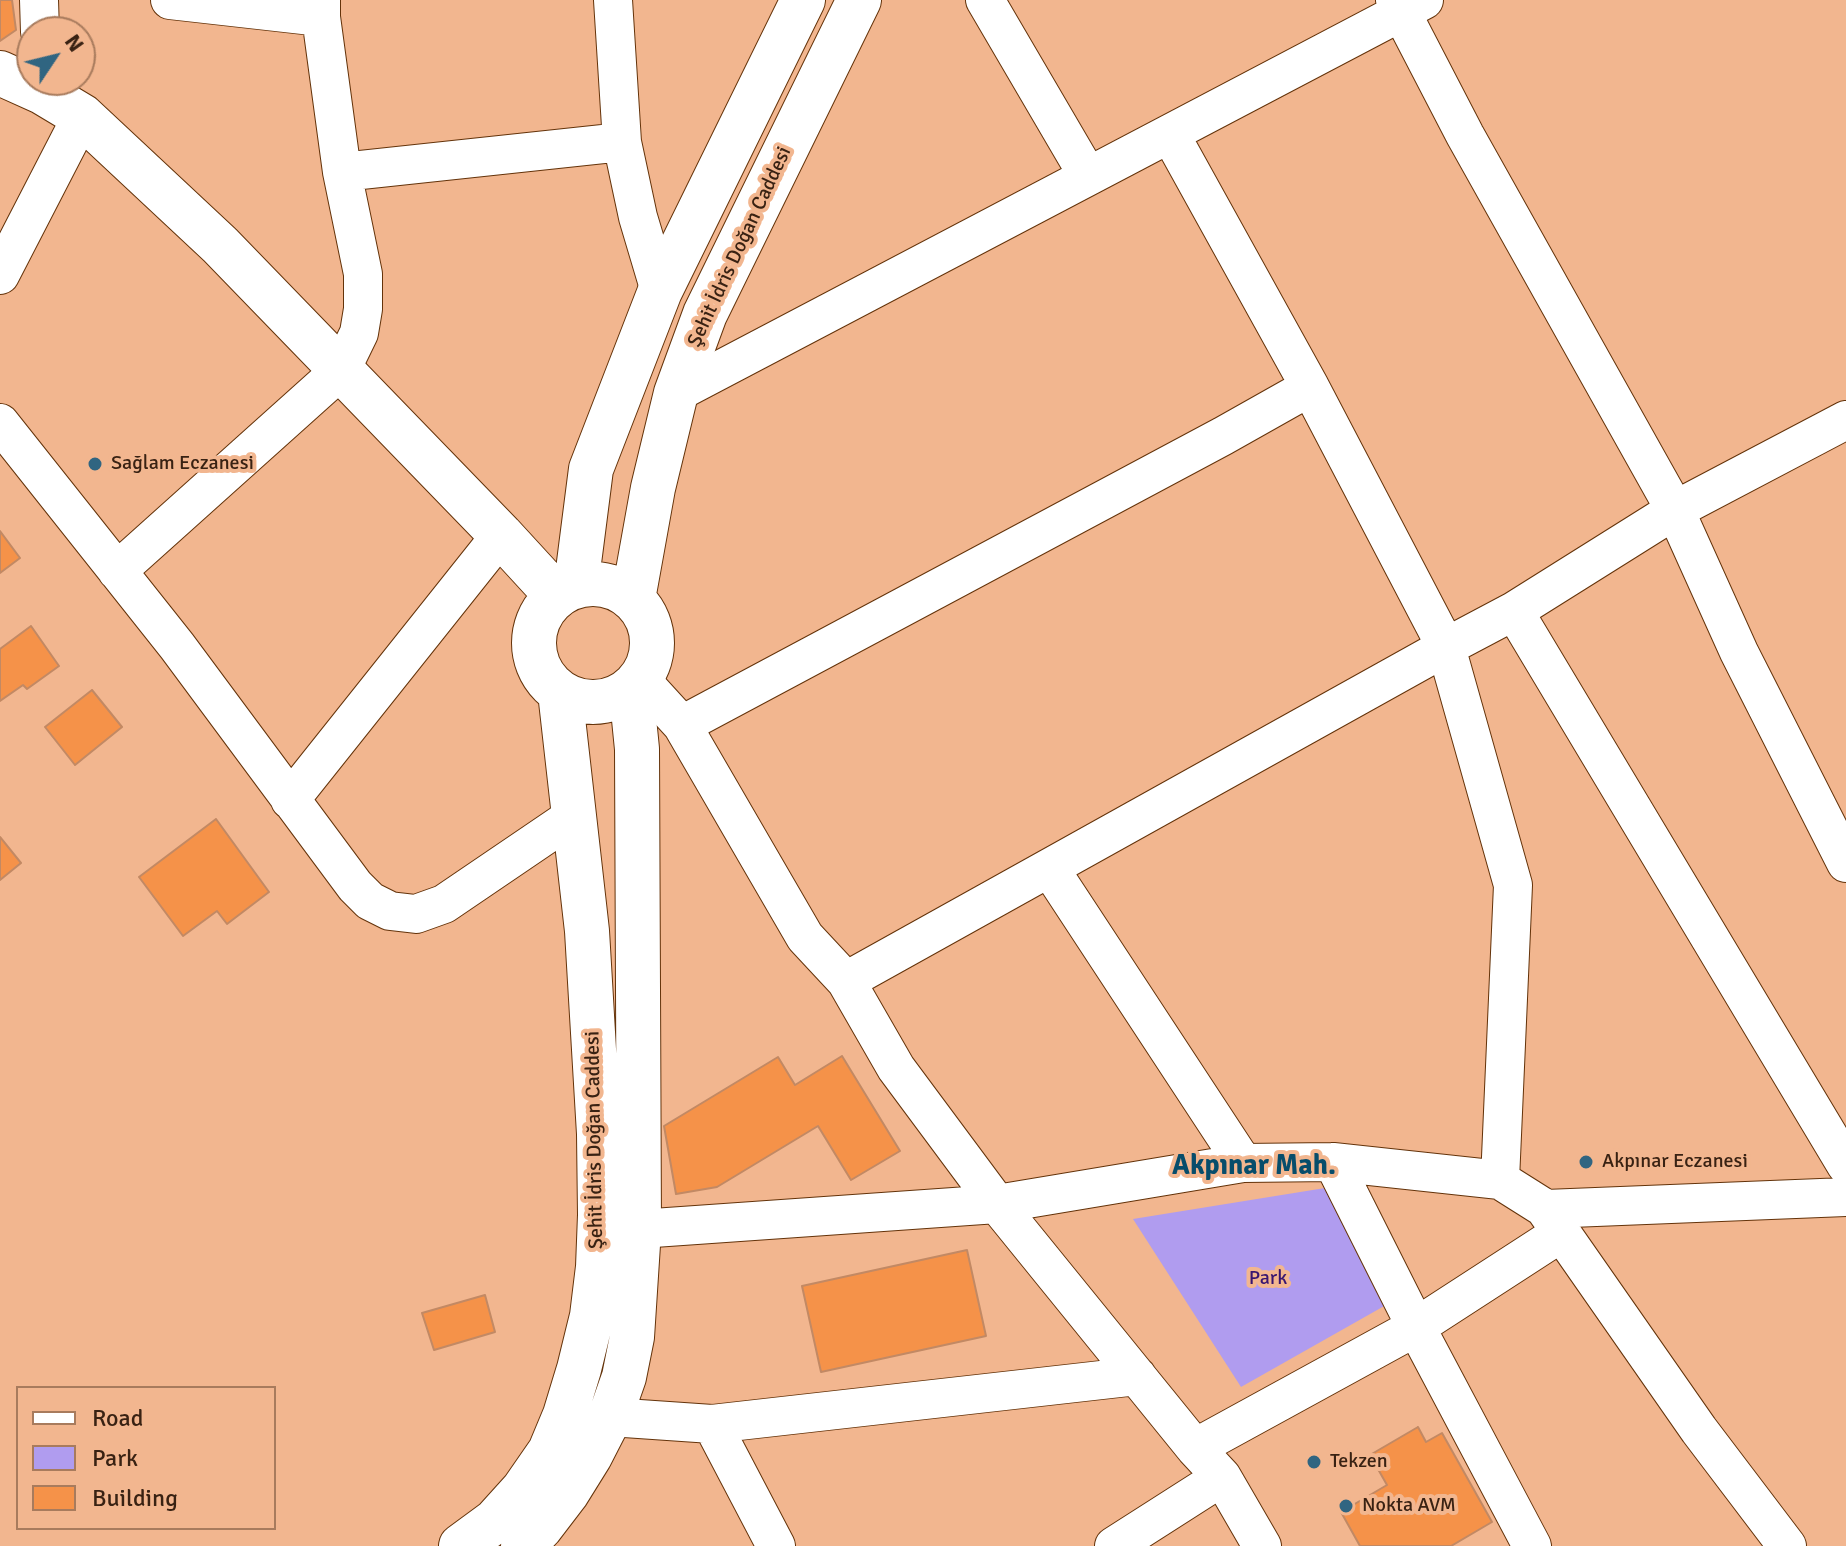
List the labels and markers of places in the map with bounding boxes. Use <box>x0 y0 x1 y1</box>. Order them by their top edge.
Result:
place label: Sağlam Eczanesi <box>111 452 254 476</box>
marker: Sağlam Eczanesi <box>86 455 104 473</box>
place label: Akpınar Eczanesi <box>1602 1150 1748 1174</box>
marker: Akpınar Eczanesi <box>1577 1153 1595 1171</box>
place label: Tekzen <box>1330 1450 1388 1474</box>
marker: Tekzen <box>1305 1453 1323 1471</box>
place label: Nokta AVM <box>1362 1494 1456 1518</box>
marker: Nokta AVM <box>1337 1497 1355 1515</box>

